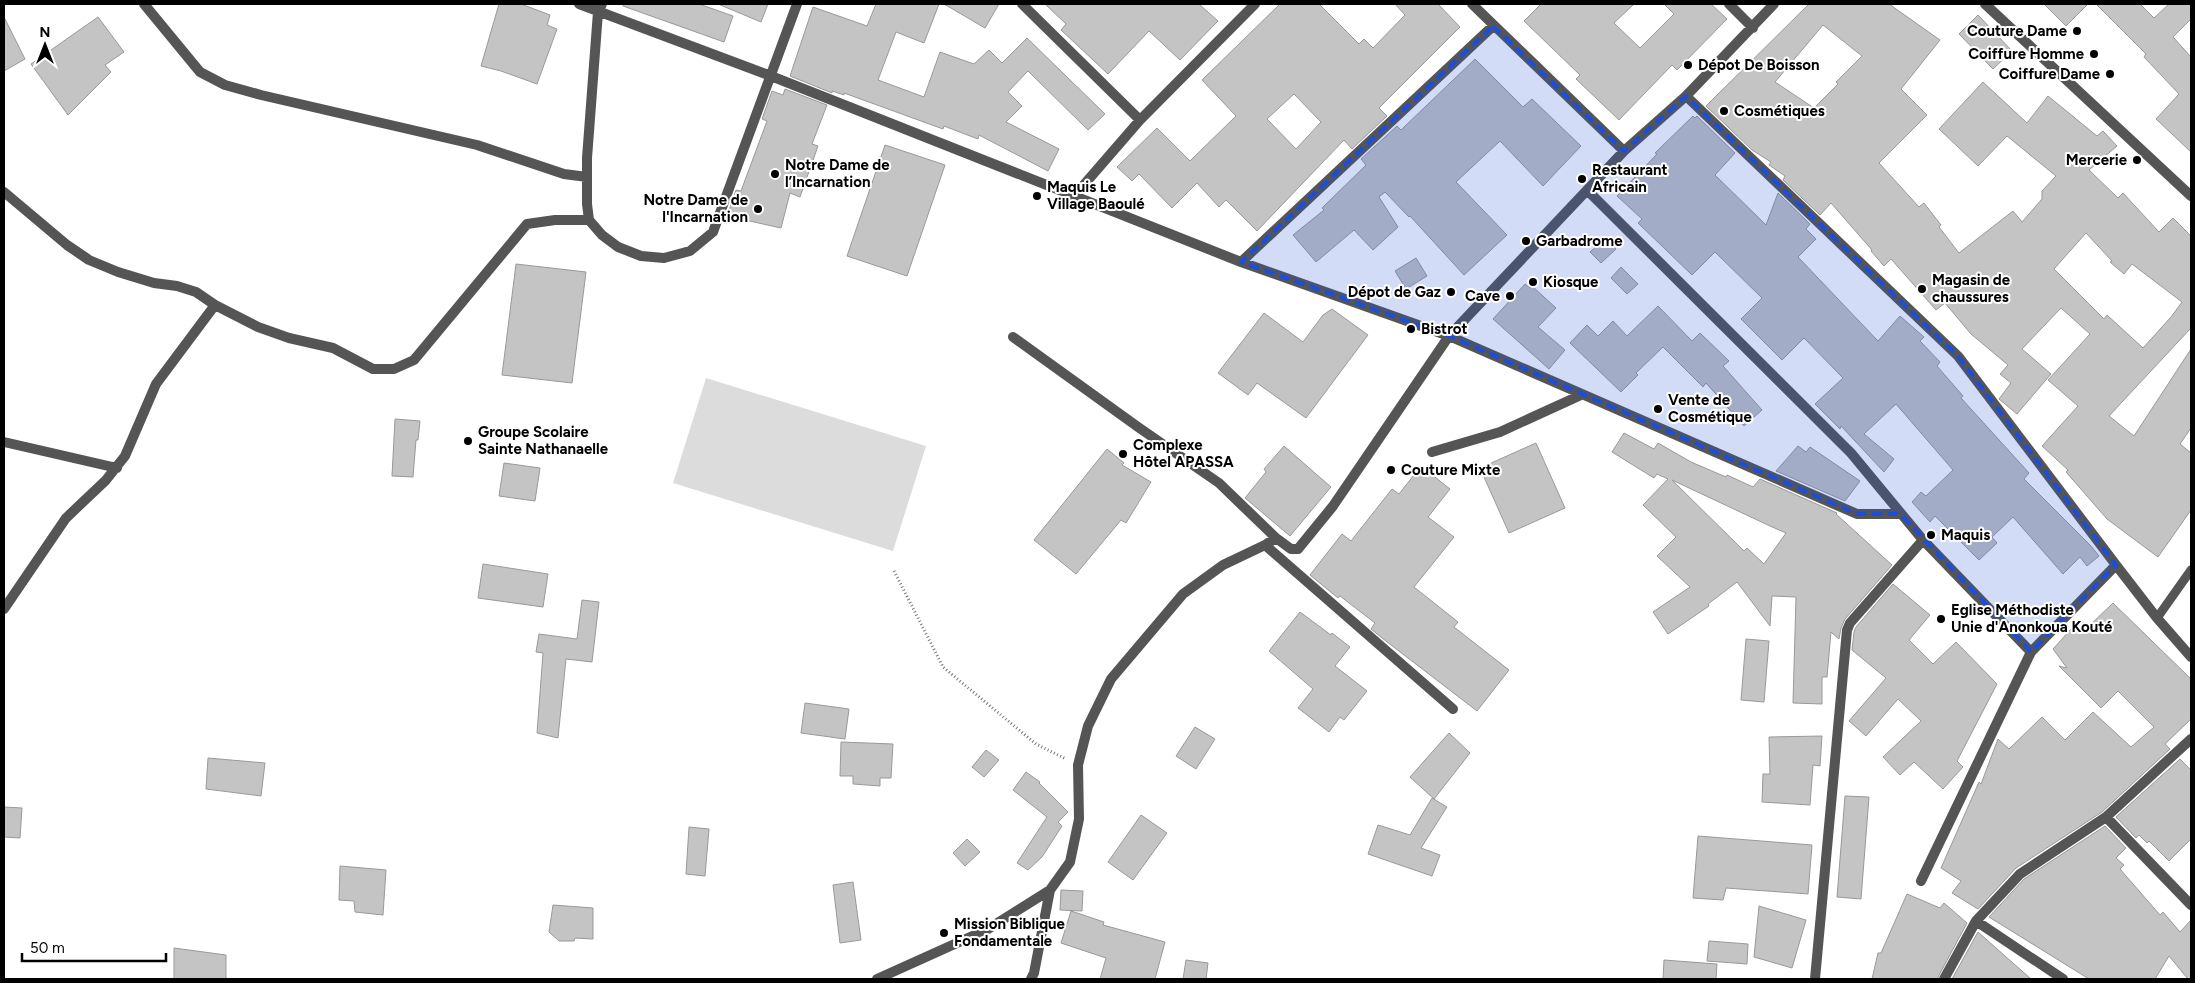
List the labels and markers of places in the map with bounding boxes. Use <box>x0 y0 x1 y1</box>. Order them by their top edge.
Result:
place label: Couture Dame <box>1967 22 2068 40</box>
marker: Couture Dame <box>2071 25 2083 37</box>
place label: Coiffure Homme <box>1968 45 2085 63</box>
marker: Coiffure Homme <box>2088 48 2100 60</box>
place label: Dépot De Boisson <box>1698 56 1820 74</box>
marker: Dépot De Boisson <box>1682 59 1694 71</box>
place label: Coiffure Dame <box>1999 65 2101 83</box>
marker: Coiffure Dame <box>2104 68 2116 80</box>
place label: Cosmétiques <box>1734 102 1825 120</box>
marker: Cosmétiques <box>1718 105 1730 117</box>
place label: Mercerie <box>2066 151 2128 169</box>
marker: Mercerie <box>2131 154 2143 166</box>
place label: Notre Dame de l’Incarnation <box>785 156 890 191</box>
place label: Restaurant Africain <box>1592 161 1668 196</box>
marker: Notre Dame de l’Incarnation <box>769 168 781 180</box>
marker: Restaurant Africain <box>1576 173 1588 185</box>
place label: Maquis Le Village Baoulé <box>1047 178 1145 213</box>
marker: Maquis Le Village Baoulé <box>1031 190 1043 202</box>
place label: Notre Dame de l'Incarnation <box>643 191 749 226</box>
marker: Notre Dame de l'Incarnation <box>752 203 764 215</box>
place label: Garbadrome <box>1536 232 1623 250</box>
marker: Garbadrome <box>1520 235 1532 247</box>
place label: Magasin de chaussures <box>1932 271 2011 306</box>
place label: Kiosque <box>1543 273 1599 291</box>
marker: Kiosque <box>1527 276 1539 288</box>
place label: Dépot de Gaz <box>1348 283 1441 301</box>
marker: Magasin de chaussures <box>1916 283 1928 295</box>
marker: Dépot de Gaz <box>1445 286 1457 298</box>
place label: Cave <box>1465 287 1501 305</box>
marker: Cave <box>1504 290 1516 302</box>
place label: Bistrot <box>1421 320 1468 338</box>
marker: Bistrot <box>1405 323 1417 335</box>
place label: Vente de Cosmétique <box>1668 391 1752 426</box>
marker: Vente de Cosmétique <box>1652 403 1664 415</box>
place label: Groupe Scolaire Sainte Nathanaelle <box>478 423 609 458</box>
marker: Groupe Scolaire Sainte Nathanaelle <box>462 435 474 447</box>
place label: Complexe Hôtel APASSA <box>1133 436 1234 471</box>
marker: Complexe Hôtel APASSA <box>1117 448 1129 460</box>
place label: Couture Mixte <box>1401 461 1501 479</box>
marker: Couture Mixte <box>1385 464 1397 476</box>
place label: Maquis <box>1941 526 1990 544</box>
marker: Maquis <box>1925 529 1937 541</box>
place label: Eglise Méthodiste Unie d'Anonkoua Kouté <box>1951 601 2113 636</box>
marker: Eglise Méthodiste Unie d'Anonkoua Kouté <box>1935 613 1947 625</box>
place label: Mission Biblique Fondamentale <box>954 915 1066 950</box>
marker: Mission Biblique Fondamentale <box>938 927 950 939</box>

